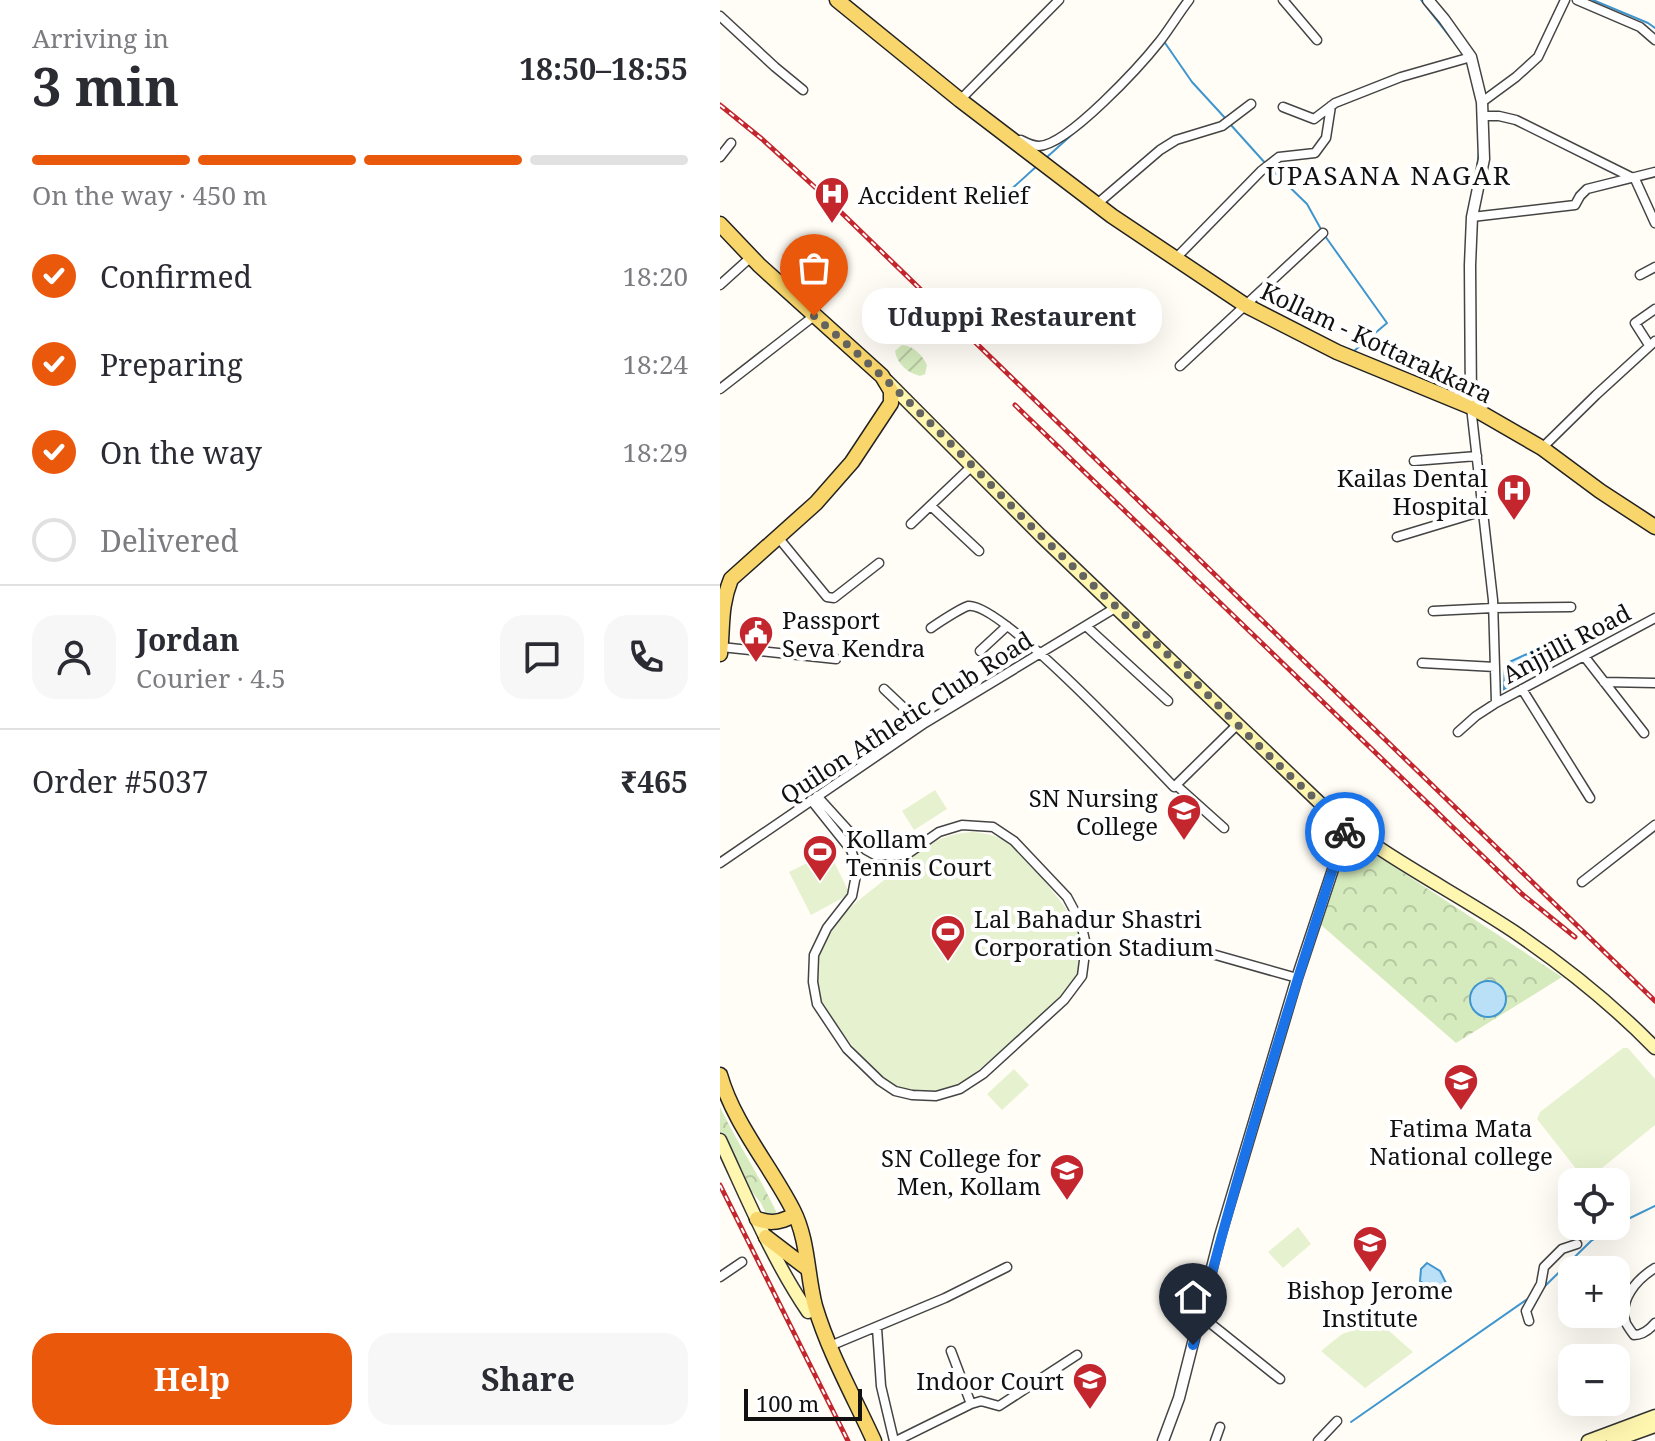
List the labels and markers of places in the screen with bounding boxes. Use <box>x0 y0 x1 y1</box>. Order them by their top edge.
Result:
hospital icon: Accident Relief <box>813 175 851 225</box>
place label: Accident Relief <box>858 178 1031 211</box>
pin <box>780 234 848 316</box>
callout: Uduppi Restaurent <box>862 288 1162 344</box>
place label: Kailas Dental Hospital <box>1337 461 1489 522</box>
hospital icon: Kailas Dental Hospital <box>1495 472 1533 522</box>
place label: Passport Seva Kendra <box>782 603 925 664</box>
public building icon: Passport Seva Kendra <box>737 614 775 664</box>
place label: SN Nursing College <box>1029 781 1158 842</box>
school or university icon: SN Nursing College <box>1165 792 1203 842</box>
place label: Kollam Tennis Court <box>846 822 992 883</box>
sports icon: Kollam Tennis Court <box>801 833 839 883</box>
place label: Lal Bahadur Shastri Corporation Stadium <box>974 902 1214 963</box>
sports icon: Lal Bahadur Shastri Corporation Stadium <box>929 913 967 963</box>
school or university icon: Fatima Mata National college <box>1442 1062 1480 1112</box>
place label: Fatima Mata National college <box>1369 1111 1553 1172</box>
place label: SN College for Men, Kollam <box>881 1141 1041 1202</box>
school or university icon: SN College for Men, Kollam <box>1048 1152 1086 1202</box>
school or university icon: Bishop Jerome Institute <box>1351 1224 1389 1274</box>
pin <box>1159 1263 1227 1345</box>
place label: Bishop Jerome Institute <box>1287 1273 1453 1334</box>
school or university icon: Indoor Court <box>1071 1361 1109 1411</box>
place label: Indoor Court <box>916 1364 1064 1397</box>

